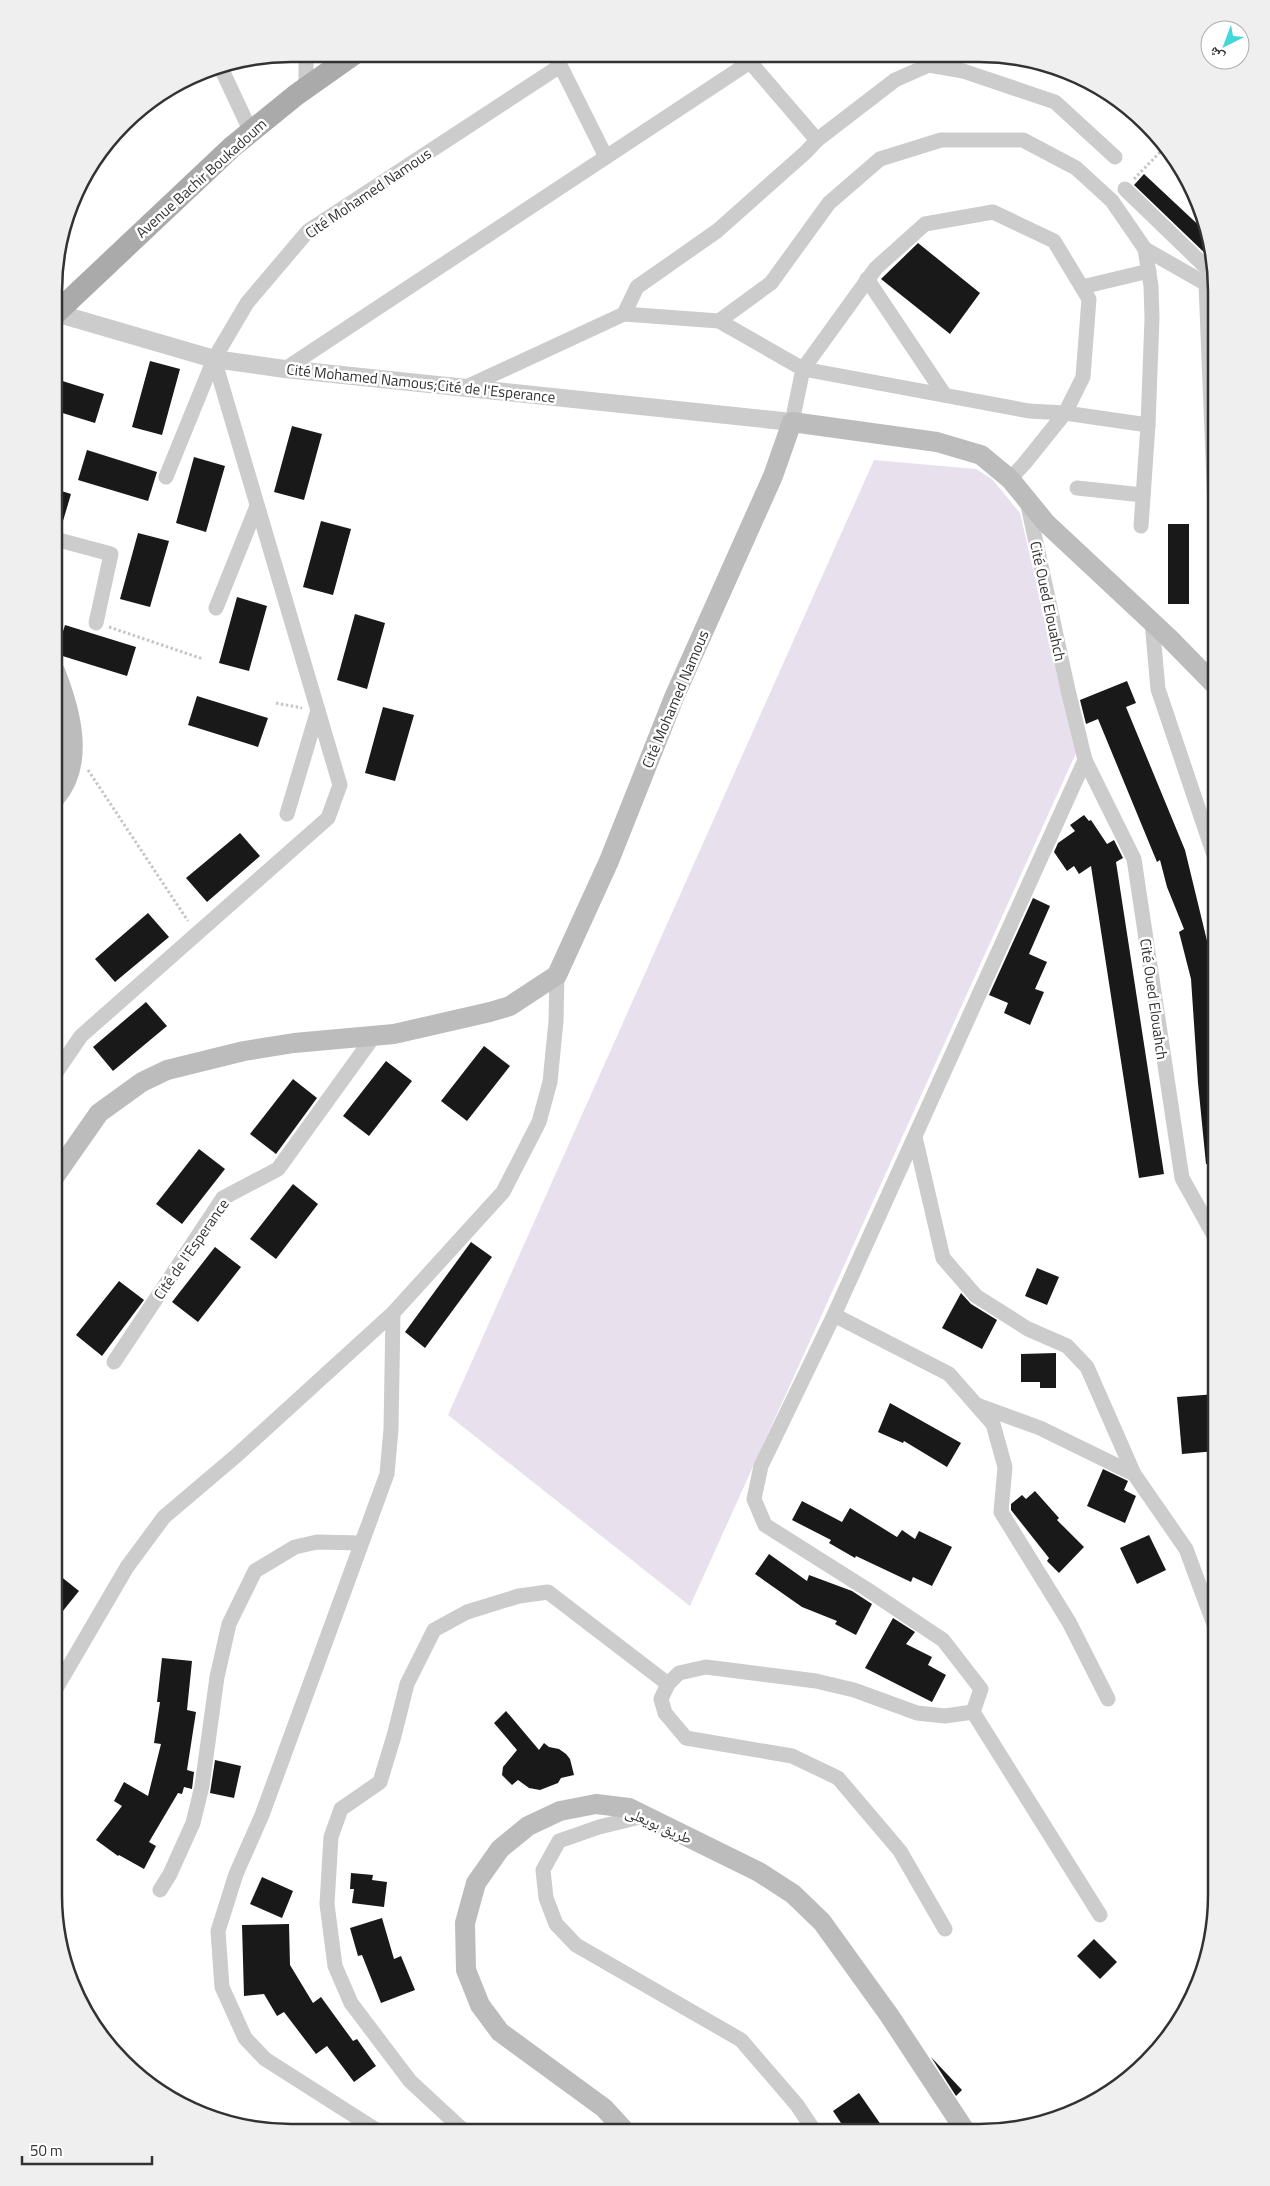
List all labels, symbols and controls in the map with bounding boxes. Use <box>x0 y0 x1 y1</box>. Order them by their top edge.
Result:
north arrow <box>1200 20 1250 70</box>
text: ش <box>1203 42 1229 68</box>
street label: Avenue Bachir Boukadoum <box>130 113 272 243</box>
street label: Cité Mohamed Namous <box>300 142 436 244</box>
street label: Cité Mohamed Namous;Cité de l'Esperance <box>285 357 557 409</box>
street label: Cité Oued Elouahch <box>1024 539 1072 663</box>
street label: Cité Mohamed Namous <box>635 626 715 772</box>
street label: Cité Oued Elouahch <box>1134 937 1174 1061</box>
street label: Cité de l'Esperance <box>148 1194 234 1304</box>
street label: طريق بويعلى <box>622 1800 696 1850</box>
scale bar <box>22 2134 152 2166</box>
text: 50 m <box>30 2139 63 2162</box>

